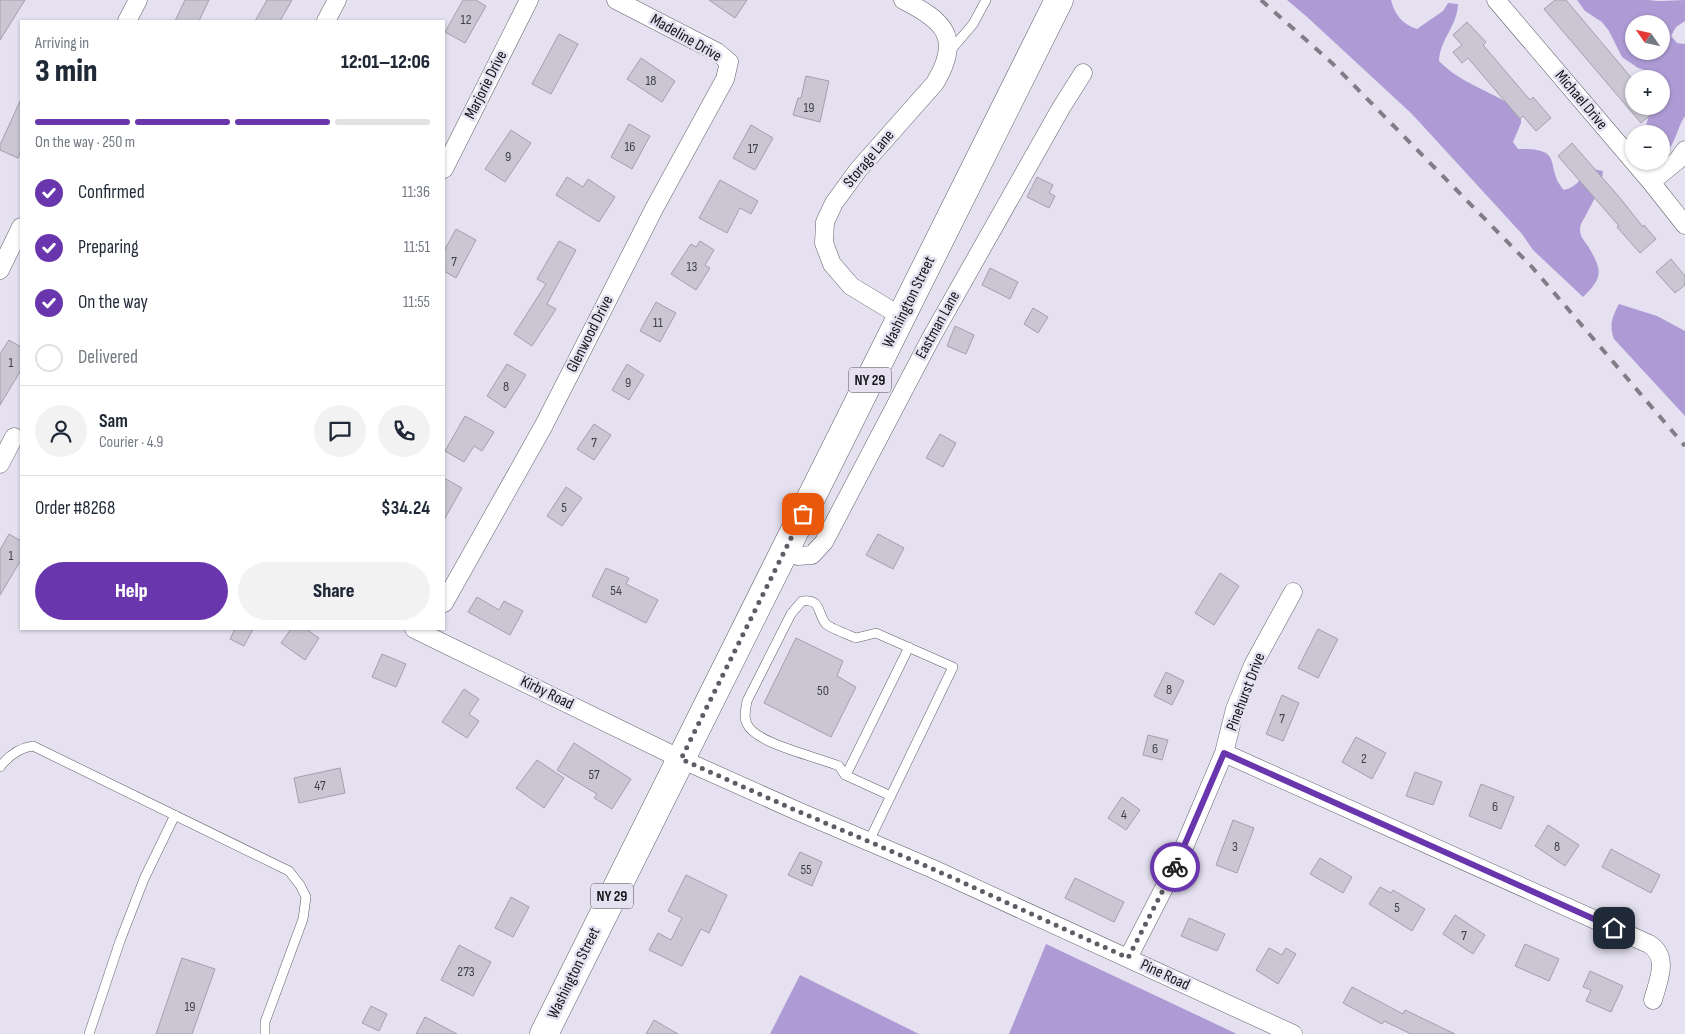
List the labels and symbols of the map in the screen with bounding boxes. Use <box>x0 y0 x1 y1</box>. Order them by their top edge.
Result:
street label: Madeline Drive <box>647 10 725 66</box>
house number: 12 <box>461 11 472 28</box>
north arrow <box>1625 15 1670 60</box>
street label: Marjorie Drive <box>461 48 511 122</box>
street label: Michael Drive <box>1551 66 1611 134</box>
house number: 18 <box>645 72 657 89</box>
house number: 19 <box>803 99 815 116</box>
street label: Storage Lane <box>839 126 899 192</box>
house number: 16 <box>624 138 636 155</box>
house number: 17 <box>748 140 759 157</box>
house number: 9 <box>505 148 511 165</box>
house number: 7 <box>451 253 457 270</box>
street label: Washington Street <box>879 253 939 351</box>
house number: 13 <box>687 258 698 275</box>
street label: Eastman Lane <box>912 288 964 362</box>
street label: Glenwood Drive <box>563 292 617 376</box>
house number: 11 <box>653 314 663 331</box>
house number: 1 <box>9 354 14 371</box>
road number: NY 29 <box>849 368 891 392</box>
house number: 9 <box>625 374 631 391</box>
house number: 8 <box>503 378 509 395</box>
house number: 7 <box>591 434 597 451</box>
pin <box>782 493 824 535</box>
house number: 5 <box>561 499 567 516</box>
house number: 1 <box>9 547 14 564</box>
house number: 54 <box>610 582 622 599</box>
street label: Pinehurst Drive <box>1222 650 1270 734</box>
street label: Kirby Road <box>517 672 577 714</box>
house number: 8 <box>1166 681 1172 698</box>
house number: 50 <box>817 682 829 699</box>
house number: 7 <box>1279 710 1285 727</box>
house number: 6 <box>1152 740 1158 757</box>
house number: 2 <box>1361 750 1367 767</box>
house number: 57 <box>588 766 600 783</box>
house number: 47 <box>314 777 326 794</box>
house number: 6 <box>1492 798 1498 815</box>
house number: 4 <box>1121 806 1127 823</box>
house number: 3 <box>1232 838 1238 855</box>
house number: 8 <box>1554 838 1560 855</box>
courier <box>1150 842 1200 892</box>
house number: 55 <box>800 861 812 878</box>
road number: NY 29 <box>591 884 633 908</box>
house number: 5 <box>1394 899 1400 916</box>
pin <box>1593 907 1635 949</box>
street label: Washington Street <box>544 924 604 1022</box>
house number: 7 <box>1461 927 1467 944</box>
street label: Pine Road <box>1137 955 1193 995</box>
house number: 273 <box>457 963 475 980</box>
house number: 19 <box>184 998 196 1015</box>

